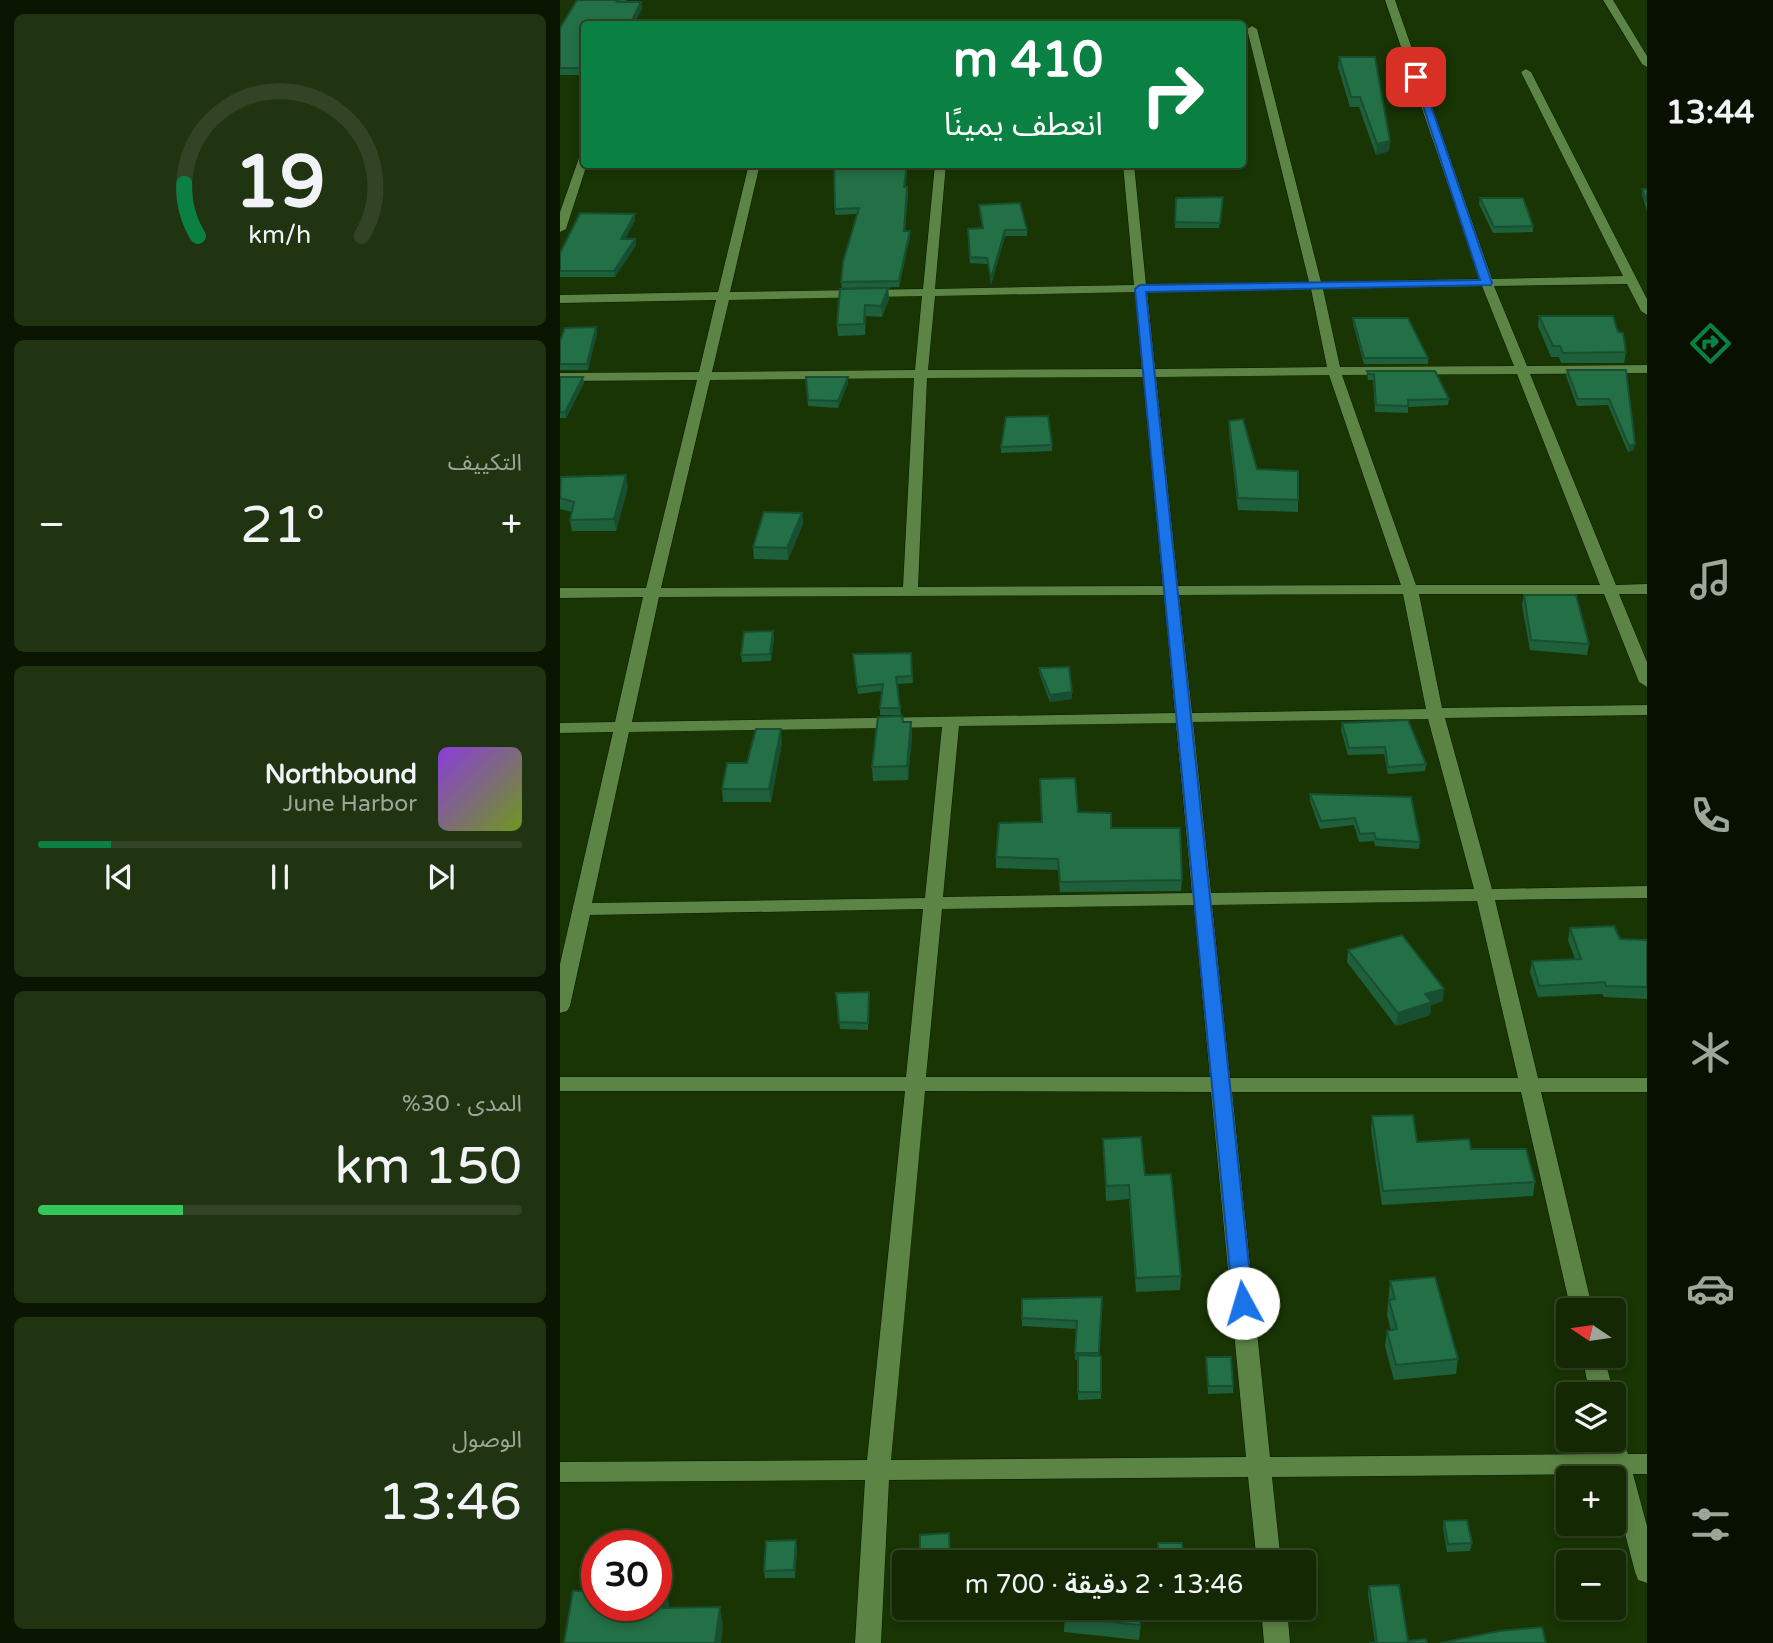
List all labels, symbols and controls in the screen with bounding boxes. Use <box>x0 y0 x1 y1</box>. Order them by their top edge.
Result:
text: 410 m <box>953 31 1103 90</box>
pin <box>1386 47 1446 107</box>
icon: right <box>1127 49 1218 140</box>
icon: arrive <box>1397 58 1435 96</box>
text: 13:44 <box>1666 94 1754 132</box>
text: انعطف يمينًا <box>944 106 1103 144</box>
text: 19 <box>234 139 326 227</box>
text: km/h <box>249 220 311 250</box>
icon: directions <box>1686 319 1735 368</box>
text: التكييف <box>448 449 522 477</box>
text: 21° <box>240 494 325 557</box>
text: − <box>38 502 65 548</box>
text: + <box>501 502 522 548</box>
icon: music <box>1686 555 1735 604</box>
text: Northbound <box>265 759 417 790</box>
text: June Harbor <box>283 790 417 818</box>
icon: phone <box>1686 791 1735 840</box>
icon: previous <box>100 858 138 896</box>
icon: pause <box>261 858 299 896</box>
icon: next <box>422 858 460 896</box>
icon: climate <box>1686 1028 1735 1077</box>
text: المدى · 30% <box>402 1090 522 1118</box>
text: 150 km <box>334 1135 522 1198</box>
icon: car <box>1686 1264 1735 1313</box>
position arrow <box>1206 1266 1280 1340</box>
north arrow <box>1556 1298 1626 1368</box>
map controls <box>1556 1298 1626 1620</box>
button: layers <box>1556 1382 1626 1452</box>
text: الوصول <box>452 1426 522 1454</box>
button: + <box>1556 1466 1626 1536</box>
text: 13:46 <box>378 1471 522 1534</box>
icon: filters <box>1686 1500 1735 1549</box>
speed limit sign: 30 <box>581 1530 672 1621</box>
button: − <box>1556 1550 1626 1620</box>
text: 13:46 · 2 دقيقة · 700 m <box>965 1569 1243 1600</box>

